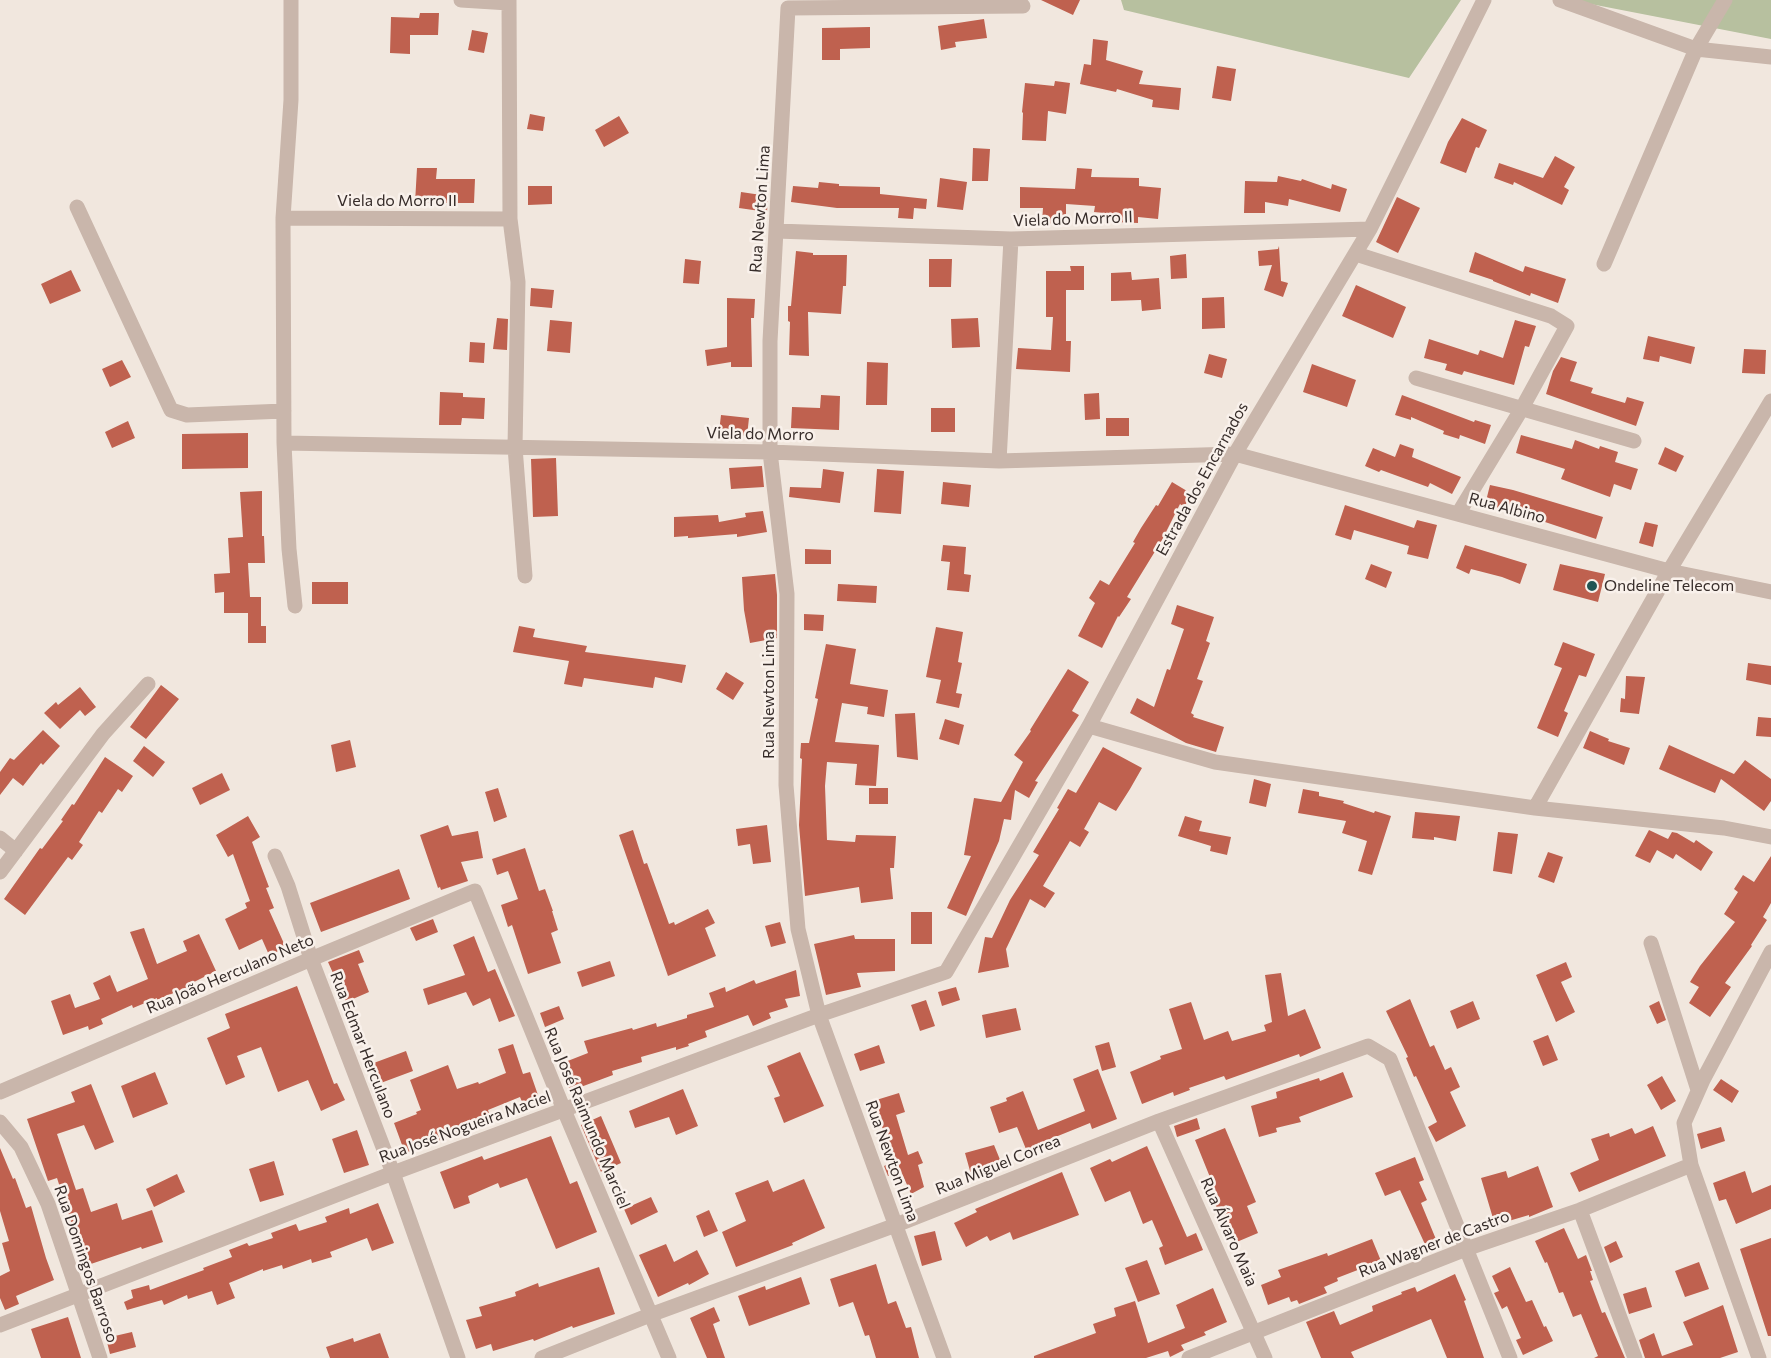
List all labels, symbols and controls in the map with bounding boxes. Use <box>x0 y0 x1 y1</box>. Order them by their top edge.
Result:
street label: Rua Newton Lima <box>746 145 774 273</box>
street label: Viela do Morro II <box>337 191 457 211</box>
street label: Viela do Morro II <box>1013 207 1133 231</box>
street label: Estrada dos Encarnados <box>1152 399 1252 559</box>
street label: Viela do Morro <box>706 423 814 445</box>
street label: Rua Albino <box>1467 489 1547 527</box>
place label: Ondeline Telecom <box>1604 576 1734 596</box>
marker: Ondeline Telecom <box>1585 579 1599 593</box>
street label: Rua Newton Lima <box>759 631 779 759</box>
street label: Rua João Herculano Neto <box>143 930 317 1018</box>
street label: Rua Edmar Herculano <box>326 969 400 1121</box>
street label: Rua José Raimundo Marciel <box>540 1024 634 1212</box>
street label: Rua José Nogueira Maciel <box>377 1087 553 1167</box>
street label: Rua Newton Lima <box>861 1098 923 1224</box>
street label: Rua Miguel Correa <box>933 1131 1063 1199</box>
street label: Rua Álvaro Maia <box>1196 1175 1262 1289</box>
street label: Rua Domingos Barroso <box>50 1183 122 1345</box>
street label: Rua Wagner de Castro <box>1356 1206 1512 1282</box>

